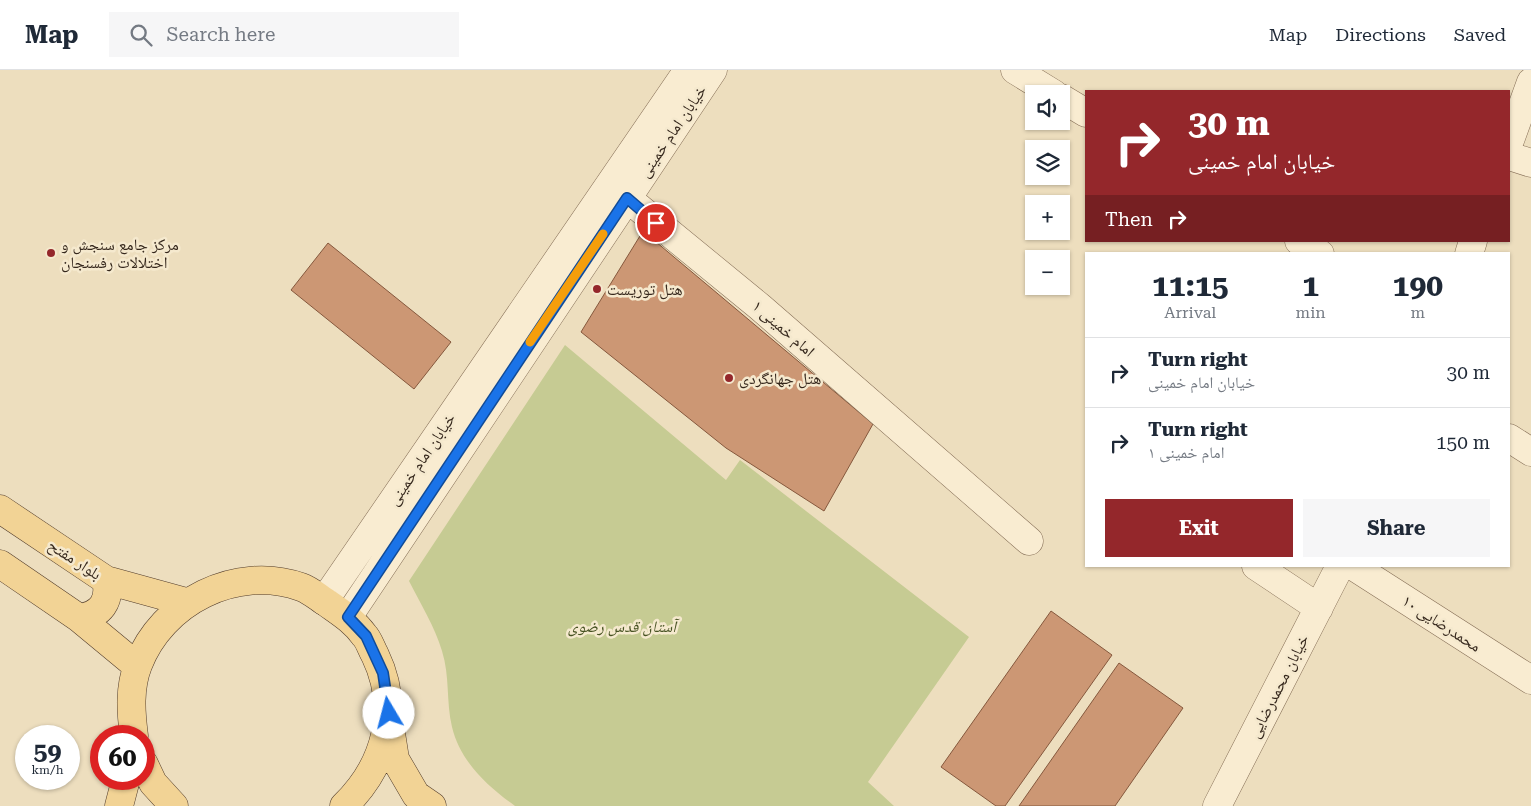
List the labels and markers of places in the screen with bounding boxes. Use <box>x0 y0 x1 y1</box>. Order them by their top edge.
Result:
pin <box>635 202 677 244</box>
place label: مرکز جامع سنجش و اختلالات رفسنجان <box>61 235 179 273</box>
marker: مرکز جامع سنجش و اختلالات رفسنجان <box>45 247 57 259</box>
place label: هتل توریست <box>607 280 683 300</box>
marker: هتل توریست <box>591 283 603 295</box>
place label: هتل جهانگردی <box>739 369 821 389</box>
marker: هتل جهانگردی <box>723 372 735 384</box>

